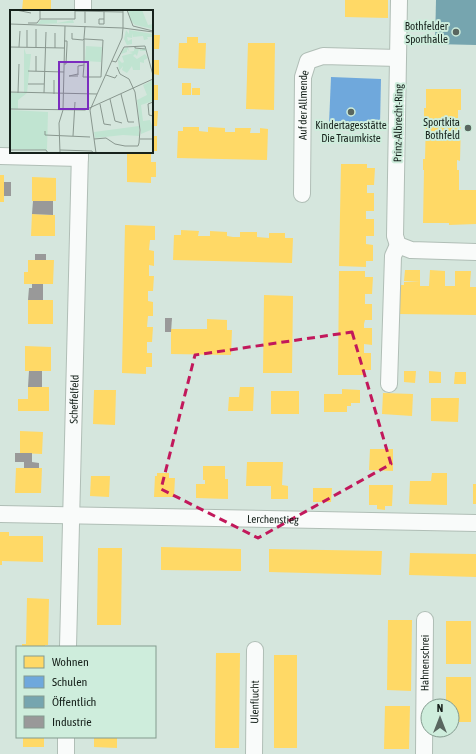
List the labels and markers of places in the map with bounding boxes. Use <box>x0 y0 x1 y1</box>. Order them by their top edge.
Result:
place label: Bothfelder Sporthalle <box>405 20 449 45</box>
marker: Bothfelder Sporthalle <box>451 27 461 37</box>
marker: Kindertagesstätte Die Traumkiste <box>346 107 356 117</box>
place label: Sportkita Bothfeld <box>423 116 460 141</box>
place label: Kindertagesstätte Die Traumkiste <box>315 119 387 144</box>
marker: Sportkita Bothfeld <box>463 123 473 133</box>

